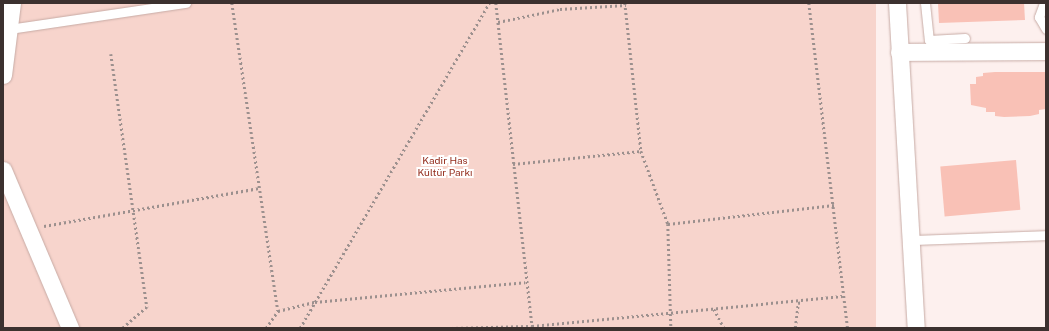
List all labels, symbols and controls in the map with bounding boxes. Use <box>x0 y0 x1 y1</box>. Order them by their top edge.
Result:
park label: Kadir Has Kültür Parkı <box>418 154 472 178</box>

